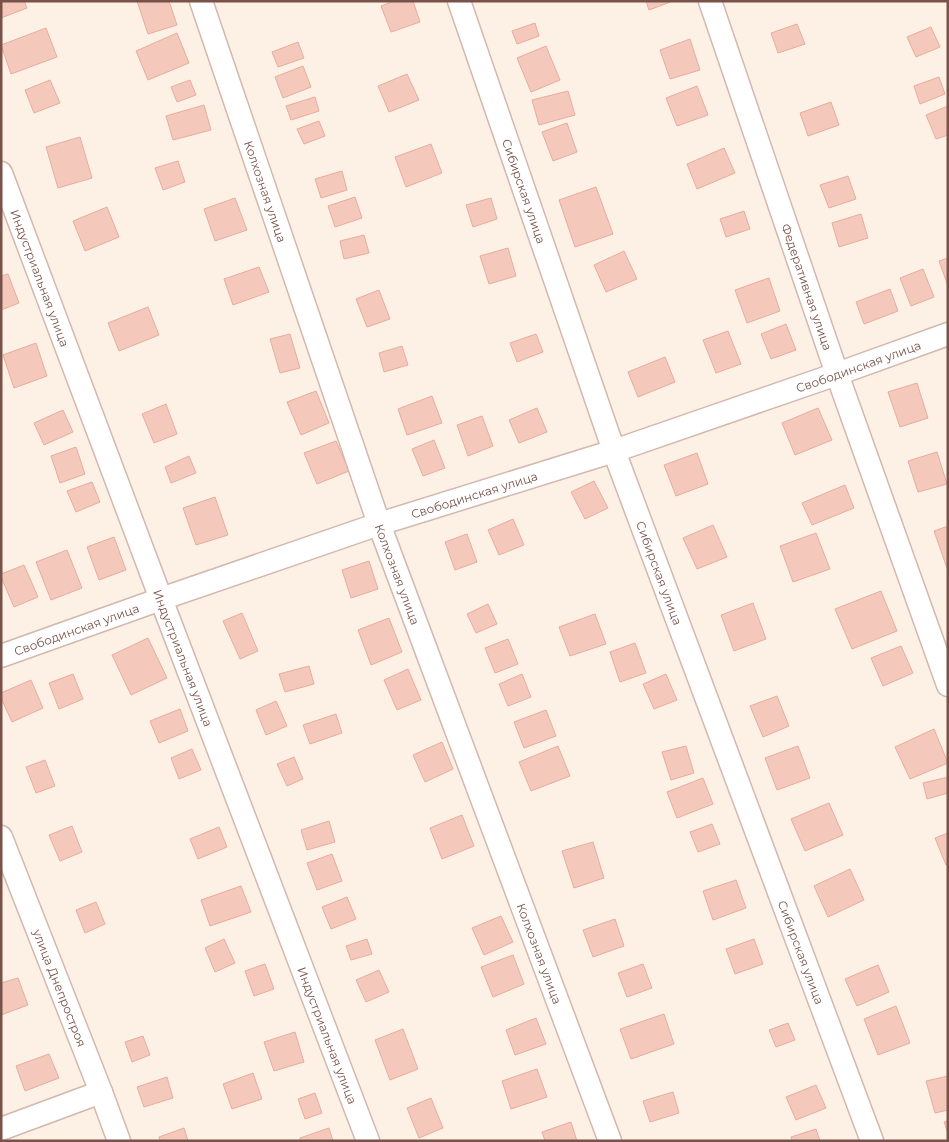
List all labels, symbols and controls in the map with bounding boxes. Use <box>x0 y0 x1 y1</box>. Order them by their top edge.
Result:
street label: Сибирская улица <box>499 137 549 245</box>
street label: Колхозная улица <box>242 138 290 244</box>
street label: Индустриальная улица <box>8 207 73 349</box>
street label: Федеративная улица <box>779 221 836 352</box>
street label: Свободинская улица <box>794 337 923 395</box>
street label: Свободинская улица <box>409 468 539 521</box>
street label: Сибирская улица <box>633 519 686 627</box>
street label: Колхозная улица <box>372 522 423 627</box>
street label: Индустриальная улица <box>151 587 216 728</box>
street label: Свободинская улица <box>12 600 141 658</box>
street label: Сибирская улица <box>775 898 828 1006</box>
street label: Колхозная улица <box>514 901 565 1006</box>
street label: улица Днепростроя <box>30 926 90 1049</box>
street label: Индустриальная улица <box>295 965 361 1106</box>

